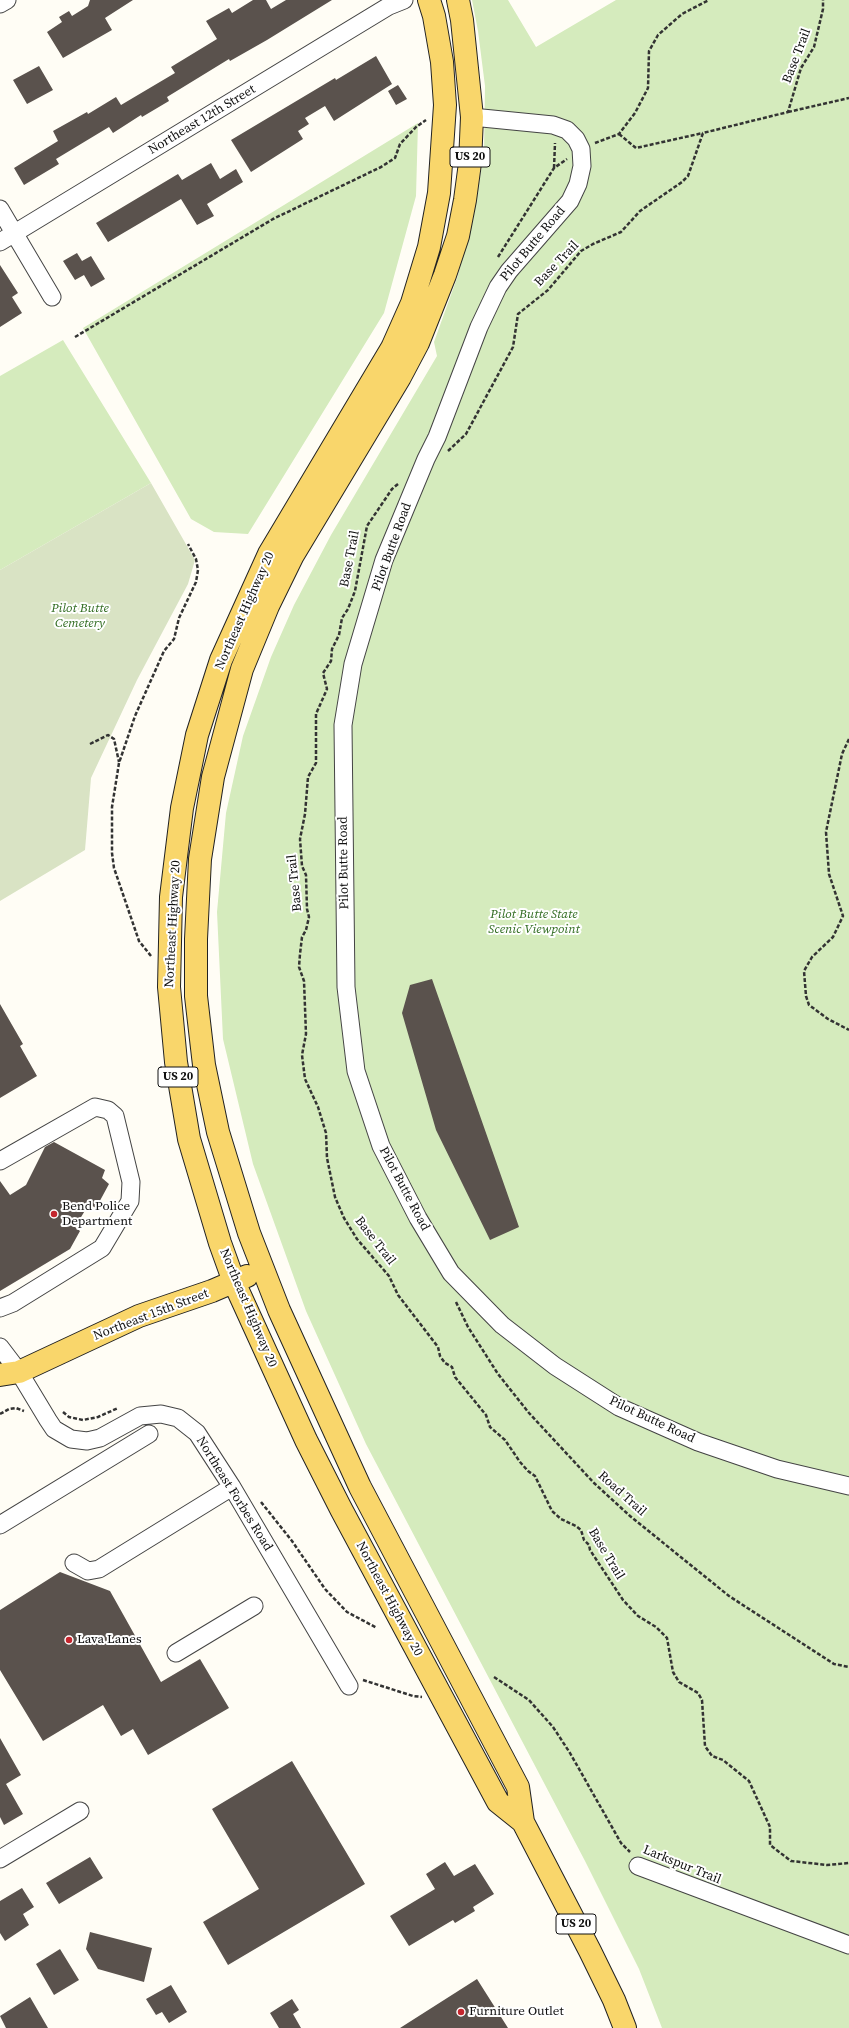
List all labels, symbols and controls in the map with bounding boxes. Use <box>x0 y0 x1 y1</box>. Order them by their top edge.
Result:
street label: Base Trail <box>779 26 815 86</box>
street label: Northeast 12th Street <box>146 82 258 158</box>
road number: US 20 <box>450 147 490 167</box>
street label: Pilot Butte Road <box>497 203 569 285</box>
street label: Base Trail <box>531 238 583 290</box>
street label: Pilot Butte Road <box>369 501 415 593</box>
street label: Base Trail <box>337 529 363 589</box>
street label: Northeast Highway 20 <box>212 550 278 672</box>
park label: Pilot Butte Cemetery <box>51 601 109 632</box>
street label: Pilot Butte Road <box>335 816 353 910</box>
street label: Base Trail <box>284 854 306 912</box>
street label: Northeast Highway 20 <box>162 860 184 988</box>
park label: Pilot Butte State Scenic Viewpoint <box>488 907 580 938</box>
road number: US 20 <box>158 1067 198 1087</box>
street label: Pilot Butte Road <box>375 1144 433 1234</box>
place label: Bend Police Department <box>62 1199 132 1230</box>
marker: Bend Police Department <box>49 1209 59 1219</box>
street label: Base Trail <box>351 1214 399 1268</box>
street label: Northeast Highway 20 <box>216 1246 280 1370</box>
street label: Northeast 15th Street <box>91 1286 211 1344</box>
street label: Pilot Butte Road <box>607 1393 697 1447</box>
street label: Northeast Forbes Road <box>192 1434 276 1554</box>
street label: Road Trail <box>595 1468 649 1520</box>
street label: Base Trail <box>585 1525 627 1583</box>
street label: Northeast Highway 20 <box>352 1539 426 1659</box>
place label: Lava Lanes <box>77 1632 142 1648</box>
marker: Lava Lanes <box>64 1635 74 1645</box>
street label: Larkspur Trail <box>641 1842 723 1888</box>
road number: US 20 <box>556 1914 596 1934</box>
place label: Furniture Outlet <box>469 2004 564 2020</box>
marker: Furniture Outlet <box>456 2007 466 2017</box>

